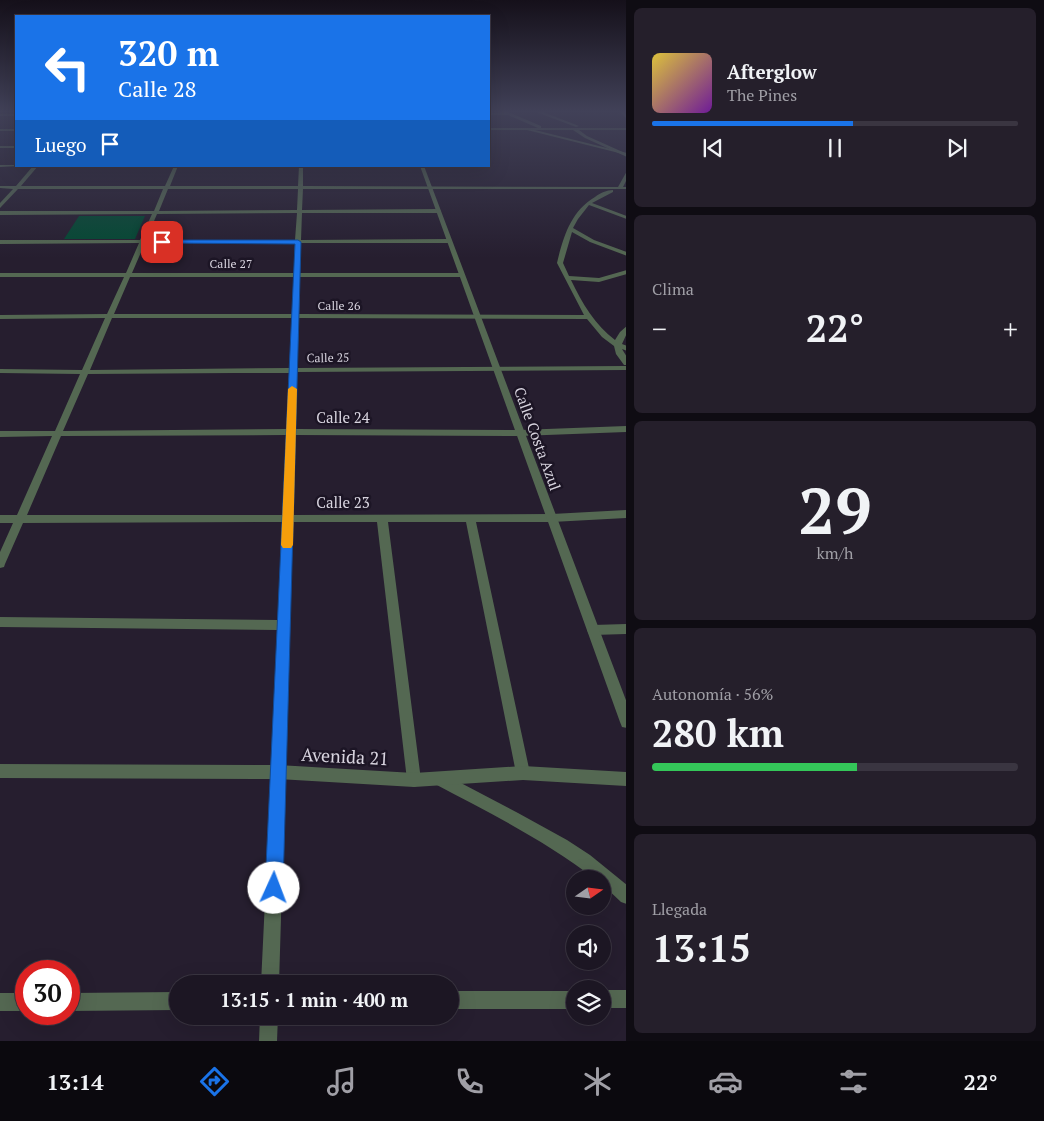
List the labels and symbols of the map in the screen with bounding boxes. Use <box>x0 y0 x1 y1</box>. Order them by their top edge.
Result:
pin <box>141 221 183 263</box>
street label: Calle 27 <box>210 256 252 271</box>
street label: Calle 26 <box>318 298 361 313</box>
street label: Calle 25 <box>306 350 350 365</box>
street label: Calle Costa Azul <box>510 384 566 493</box>
street label: Calle 24 <box>316 407 370 427</box>
street label: Calle 23 <box>316 492 370 512</box>
street label: Avenida 21 <box>301 742 389 770</box>
position arrow <box>247 861 299 913</box>
north arrow <box>566 870 611 915</box>
speed limit sign: 30 <box>15 960 80 1025</box>

